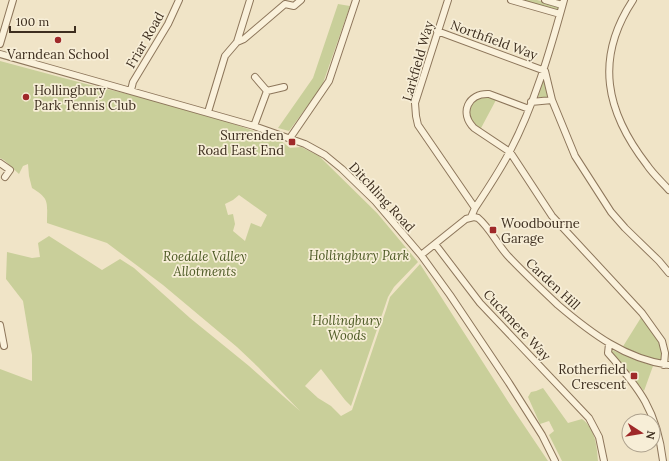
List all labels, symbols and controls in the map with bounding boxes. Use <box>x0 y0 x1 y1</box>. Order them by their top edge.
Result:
scale bar <box>10 8 75 34</box>
street label: Friar Road <box>122 9 168 71</box>
text: 100 m <box>16 14 49 29</box>
street label: Northfield Way <box>448 16 540 64</box>
street label: Larkfield Way <box>398 19 438 103</box>
marker: Varndean School <box>53 35 63 45</box>
place label: Varndean School <box>6 46 109 63</box>
place label: Hollingbury Park Tennis Club <box>34 82 136 114</box>
marker: Hollingbury Park Tennis Club <box>21 92 31 102</box>
place label: Surrenden Road East End <box>197 127 284 159</box>
marker: Surrenden Road East End <box>287 137 297 147</box>
street label: Ditchling Road <box>345 159 419 236</box>
place label: Woodbourne Garage <box>501 215 580 247</box>
marker: Woodbourne Garage <box>488 225 498 235</box>
park label: Hollingbury Park <box>309 247 410 264</box>
park label: Roedale Valley Allotments <box>163 248 247 280</box>
street label: Carden Hill <box>522 255 584 314</box>
street label: Cuckmere Way <box>480 286 554 364</box>
park label: Hollingbury Woods <box>312 312 382 344</box>
place label: Rotherfield Crescent <box>558 361 626 393</box>
marker: Rotherfield Crescent <box>629 371 639 381</box>
north arrow <box>621 413 661 453</box>
text: N <box>643 429 659 441</box>

